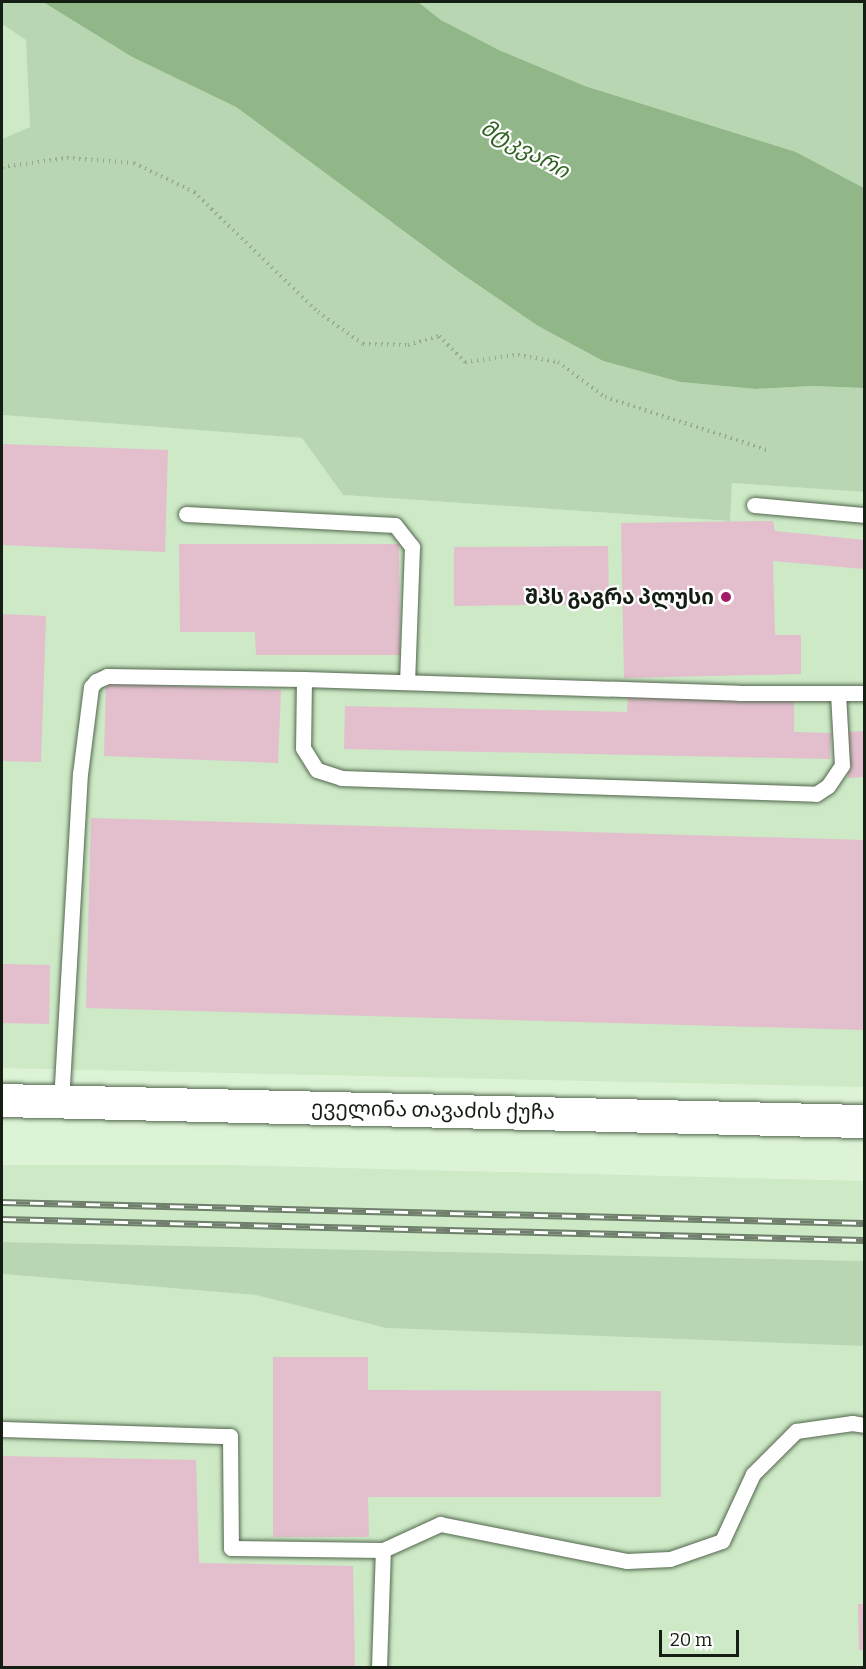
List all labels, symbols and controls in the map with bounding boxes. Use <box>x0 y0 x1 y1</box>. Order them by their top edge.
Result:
water label: მტკვარი <box>476 114 574 184</box>
place label: შპს გაგრა პლუსი <box>525 584 714 610</box>
marker: შპს გაგრა პლუსი <box>719 590 733 604</box>
street label: ეველინა თავაძის ქუჩა <box>311 1095 555 1125</box>
scale bar <box>662 1618 742 1656</box>
text: 20 m <box>670 1629 712 1651</box>

